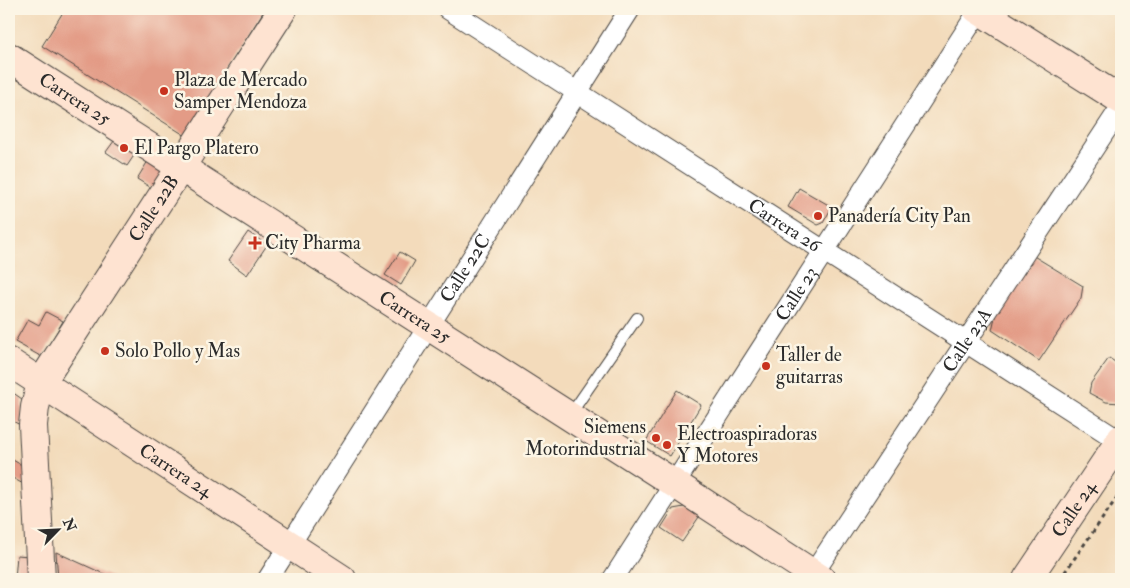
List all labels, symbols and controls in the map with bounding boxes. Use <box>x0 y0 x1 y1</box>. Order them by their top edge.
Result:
street label: Carrera 25 <box>34 67 116 131</box>
place label: Plaza de Mercado Samper Mendoza <box>174 68 307 115</box>
marker: Plaza de Mercado Samper Mendoza <box>158 85 170 97</box>
place label: El Pargo Platero <box>134 136 259 160</box>
marker: El Pargo Platero <box>118 142 130 154</box>
street label: Calle 22B <box>124 170 184 246</box>
street label: Carrera 26 <box>743 193 826 258</box>
place label: Panadería City Pan <box>828 204 971 228</box>
marker: Panadería City Pan <box>812 210 824 222</box>
street label: Calle 22C <box>435 230 496 307</box>
place label: City Pharma <box>265 231 361 255</box>
marker: City Pharma <box>249 237 261 249</box>
street label: Calle 23 <box>770 262 823 326</box>
street label: Carrera 25 <box>374 285 456 349</box>
street label: Calle 23A <box>937 303 997 377</box>
place label: Solo Pollo y Mas <box>115 339 240 363</box>
place label: Taller de guitarras <box>776 343 843 389</box>
marker: Solo Pollo y Mas <box>99 345 111 357</box>
marker: Taller de guitarras <box>760 360 772 372</box>
place label: Siemens Motorindustrial <box>525 415 646 461</box>
place label: Electroaspiradoras Y Motores <box>677 422 817 468</box>
marker: Siemens Motorindustrial <box>650 432 662 444</box>
street label: Carrera 24 <box>135 438 217 504</box>
marker: Electroaspiradoras Y Motores <box>661 439 673 451</box>
street label: Calle 24 <box>1046 476 1102 542</box>
north arrow <box>32 506 82 556</box>
text: N <box>59 515 80 535</box>

